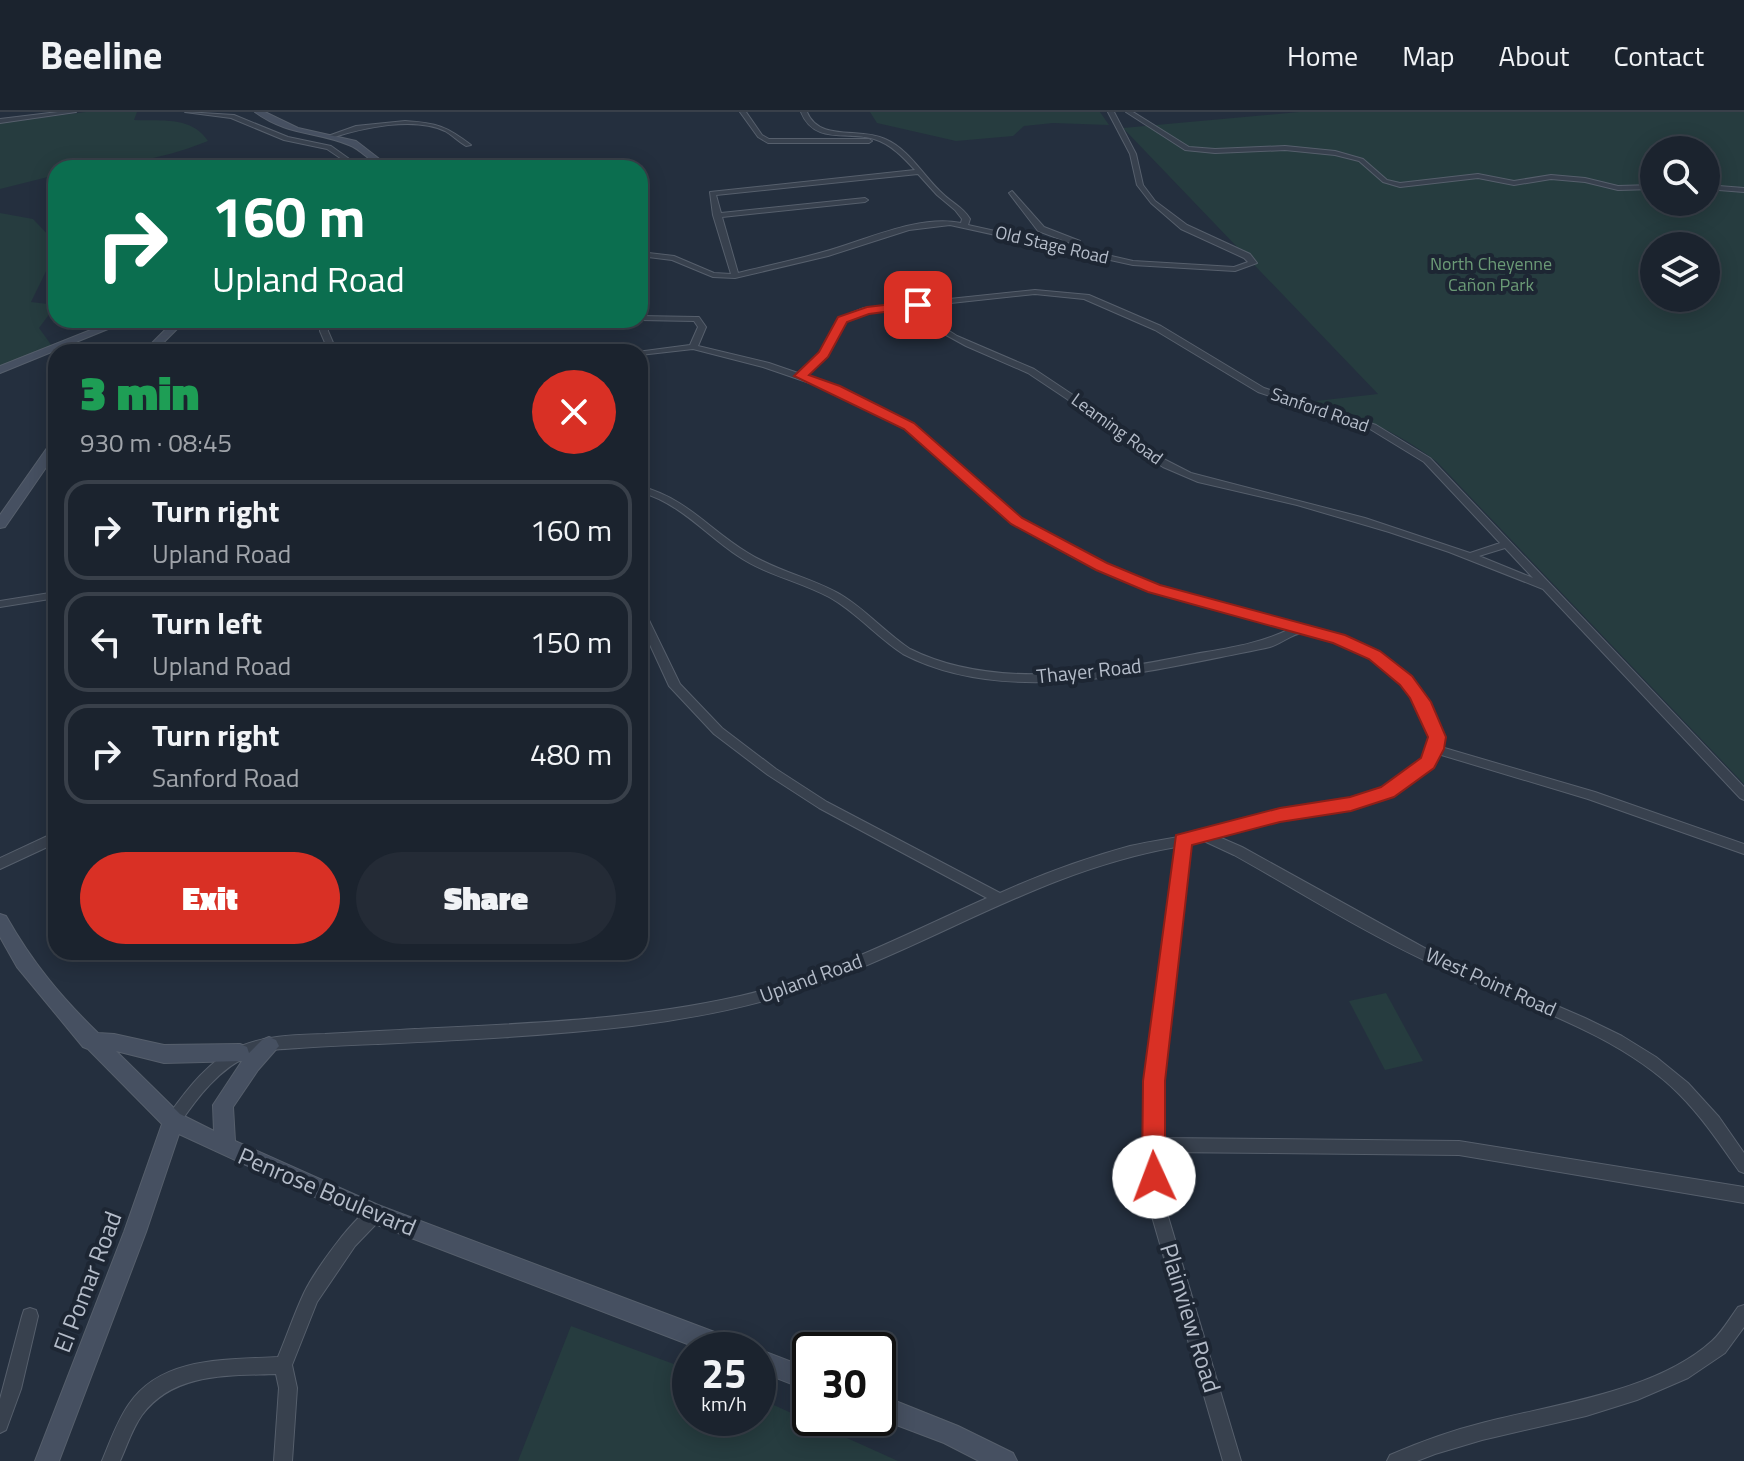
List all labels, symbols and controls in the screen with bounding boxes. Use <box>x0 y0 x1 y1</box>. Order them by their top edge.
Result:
text: Beeline <box>40 26 162 84</box>
text: Home <box>1287 34 1358 77</box>
text: Map <box>1402 34 1455 77</box>
text: About <box>1499 34 1569 77</box>
text: Contact <box>1613 34 1704 77</box>
map controls <box>1640 136 1720 312</box>
button: search <box>1640 136 1720 216</box>
text: 160 m <box>212 174 365 259</box>
icon: right <box>80 192 184 296</box>
street label: Old Stage Road <box>993 218 1112 271</box>
button: layers <box>1640 232 1720 312</box>
park label: North Cheyenne Cañon Park <box>1430 250 1552 298</box>
text: Upland Road <box>212 251 405 306</box>
pin <box>884 271 952 339</box>
icon: arrive <box>896 283 940 327</box>
text: 3 min <box>80 356 199 429</box>
button: close <box>532 370 616 454</box>
street label: Sanford Road <box>1267 380 1373 439</box>
street label: Leaming Road <box>1066 386 1169 471</box>
text: 930 m · 08:45 <box>80 423 232 462</box>
text: Turn right <box>152 488 280 534</box>
text: 160 m <box>530 507 612 553</box>
icon: right <box>84 508 128 552</box>
text: Upland Road <box>152 534 291 573</box>
text: Turn left <box>152 600 262 646</box>
text: 150 m <box>530 619 612 665</box>
icon: left <box>84 620 128 664</box>
text: Upland Road <box>152 646 291 685</box>
street label: Thayer Road <box>1035 650 1143 691</box>
text: Turn right <box>152 712 280 758</box>
text: 480 m <box>530 731 612 777</box>
icon: right <box>84 732 128 776</box>
text: Sanford Road <box>152 758 300 797</box>
button: Exit <box>80 852 340 944</box>
button: Share <box>356 852 616 944</box>
street label: West Point Road <box>1421 939 1562 1024</box>
street label: Upland Road <box>755 945 866 1010</box>
position arrow <box>1112 1135 1196 1219</box>
street label: Penrose Boulevard <box>233 1137 422 1245</box>
street label: El Pomar Road <box>44 1206 130 1357</box>
street label: Plainview Road <box>1151 1239 1231 1397</box>
speed limit sign: 30 <box>792 1332 896 1436</box>
text: 25 <box>702 1343 746 1404</box>
text: km/h <box>701 1388 747 1419</box>

